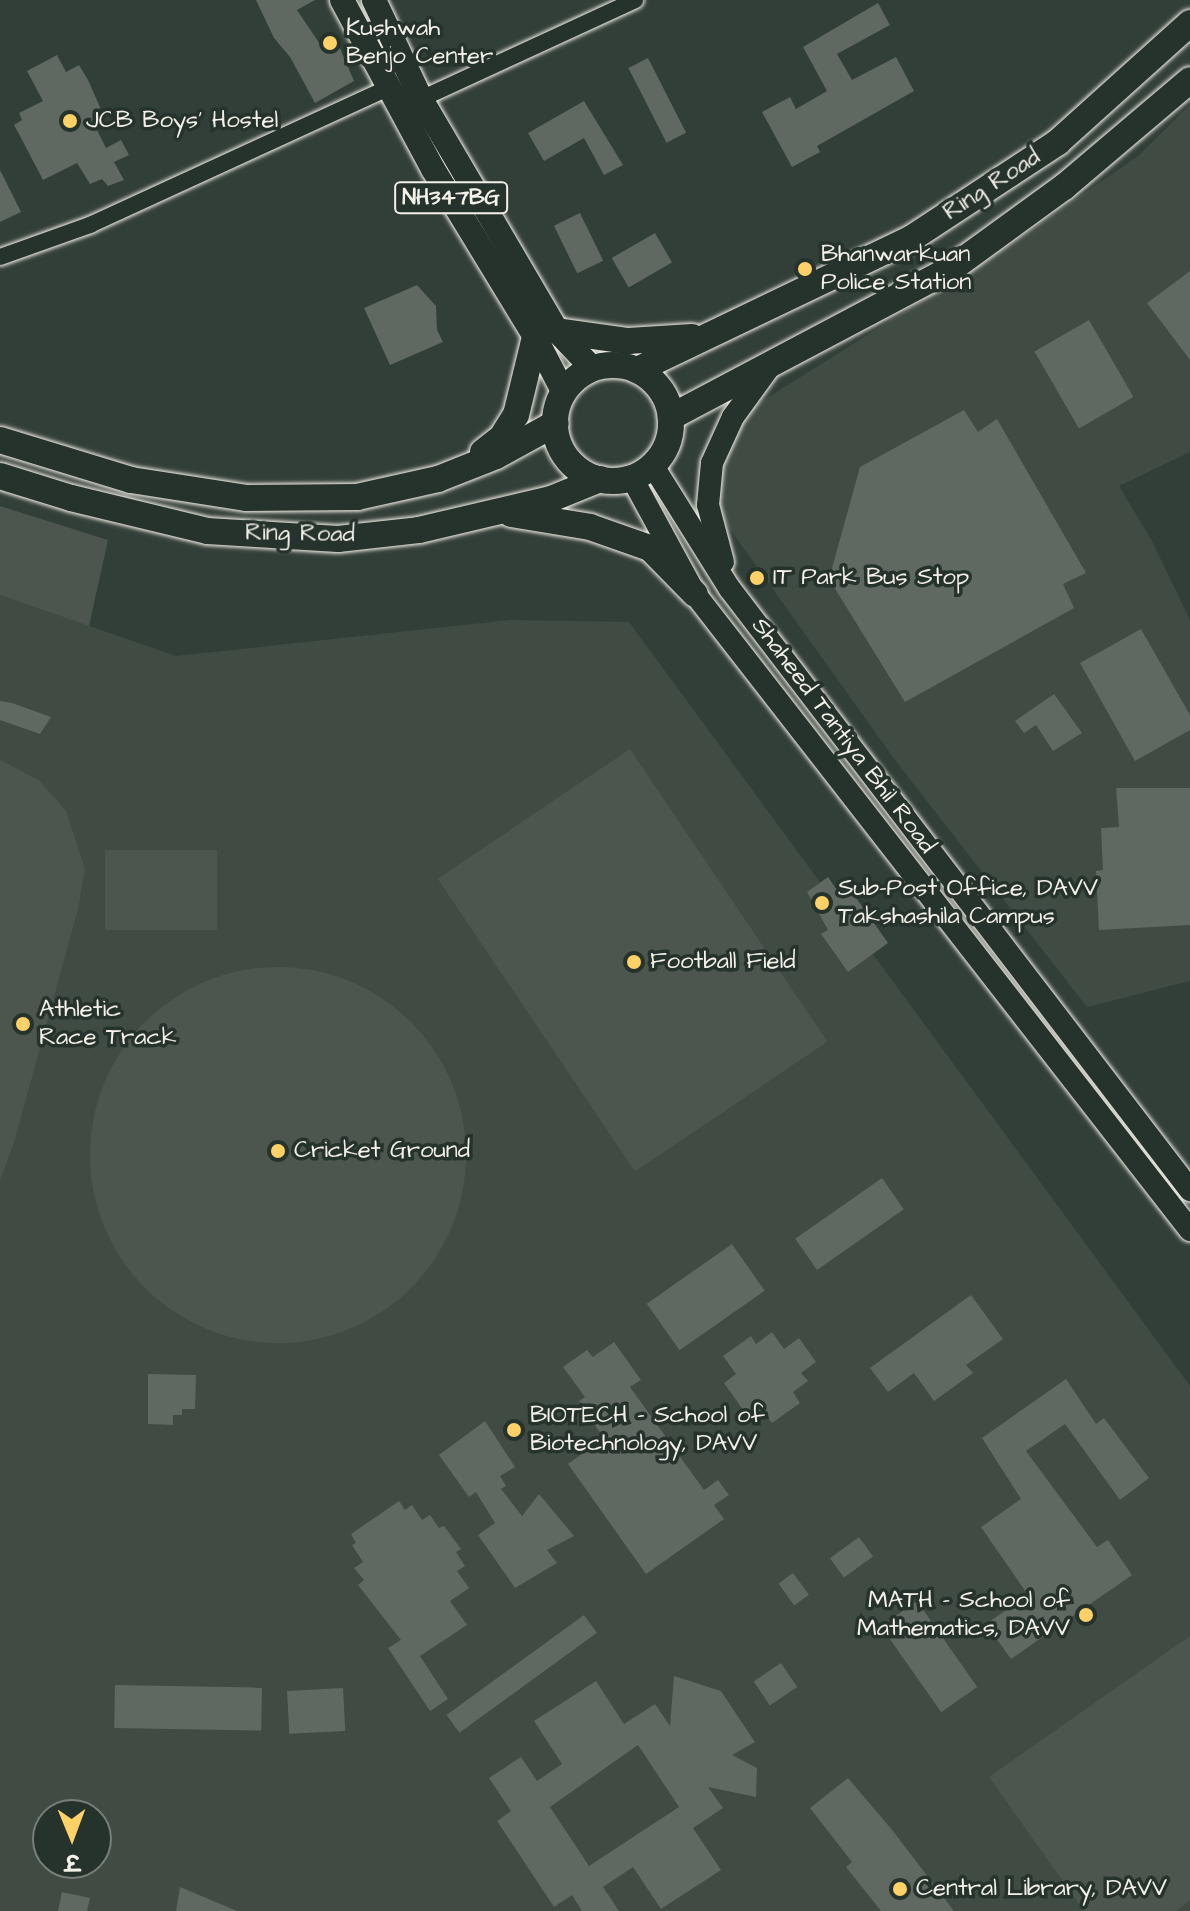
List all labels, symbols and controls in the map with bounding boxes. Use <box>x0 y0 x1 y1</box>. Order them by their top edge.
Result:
place label: Kushwah Benjo Center <box>346 15 493 71</box>
marker: Kushwah Benjo Center <box>321 34 339 52</box>
place label: JCB Boys' Hostel <box>86 107 278 135</box>
marker: JCB Boys' Hostel <box>61 112 79 130</box>
street label: Ring Road <box>938 143 1046 227</box>
road number: NH347BG <box>393 180 509 216</box>
place label: Bhanwarkuan Police Station <box>821 241 971 297</box>
marker: Bhanwarkuan Police Station <box>796 260 814 278</box>
street label: Ring Road <box>245 519 355 549</box>
place label: IT Park Bus Stop <box>773 564 969 592</box>
marker: IT Park Bus Stop <box>748 569 766 587</box>
street label: Shaheed Tantiya Bhil Road <box>745 612 941 860</box>
place label: Sub-Post Office, DAVV Takshashila Campus <box>838 875 1098 931</box>
marker: Sub-Post Office, DAVV Takshashila Campus <box>813 894 831 912</box>
place label: Football Field <box>650 948 795 976</box>
marker: Football Field <box>625 953 643 971</box>
place label: Athletic Race Track <box>39 996 176 1052</box>
marker: Athletic Race Track <box>14 1015 32 1033</box>
place label: Cricket Ground <box>294 1137 470 1165</box>
marker: Cricket Ground <box>269 1142 287 1160</box>
place label: BIOTECH - School of Biotechnology, DAVV <box>530 1402 765 1458</box>
marker: BIOTECH - School of Biotechnology, DAVV <box>505 1421 523 1439</box>
place label: MATH - School of Mathematics, DAVV <box>857 1587 1070 1643</box>
marker: MATH - School of Mathematics, DAVV <box>1077 1606 1095 1624</box>
north arrow <box>32 1799 112 1879</box>
text: उ <box>65 1846 80 1877</box>
place label: Central Library, DAVV <box>916 1875 1167 1903</box>
marker: Central Library, DAVV <box>891 1880 909 1898</box>

